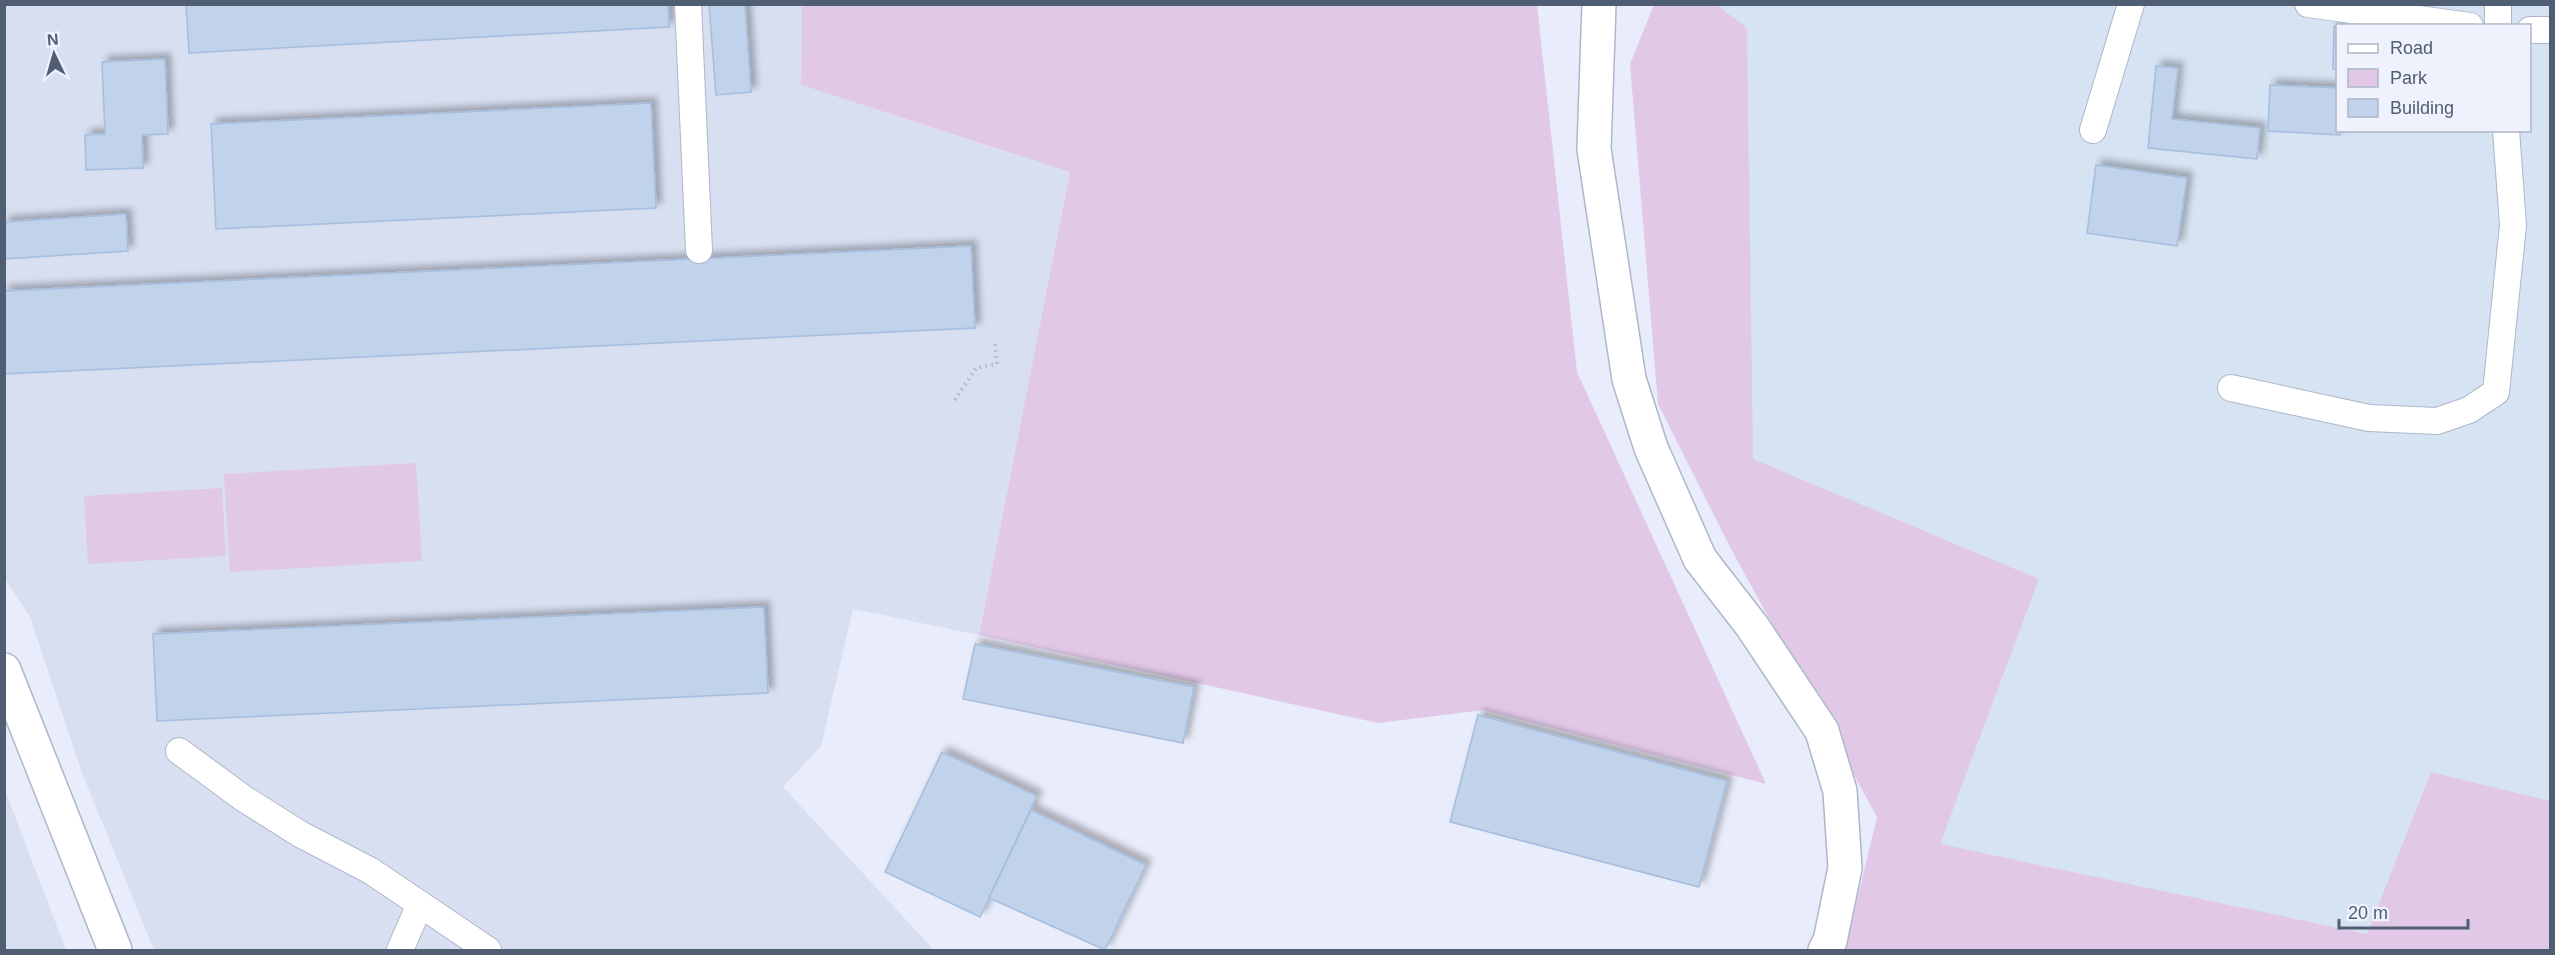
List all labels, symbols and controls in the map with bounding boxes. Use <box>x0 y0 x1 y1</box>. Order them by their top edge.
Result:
north arrow <box>24 24 84 84</box>
legend <box>2336 24 2531 132</box>
text: N <box>46 31 59 49</box>
text: Road <box>2390 38 2433 58</box>
text: Park <box>2390 68 2428 88</box>
text: Building <box>2390 98 2454 118</box>
scale bar <box>2339 892 2468 930</box>
text: 20 m <box>2348 903 2388 923</box>

